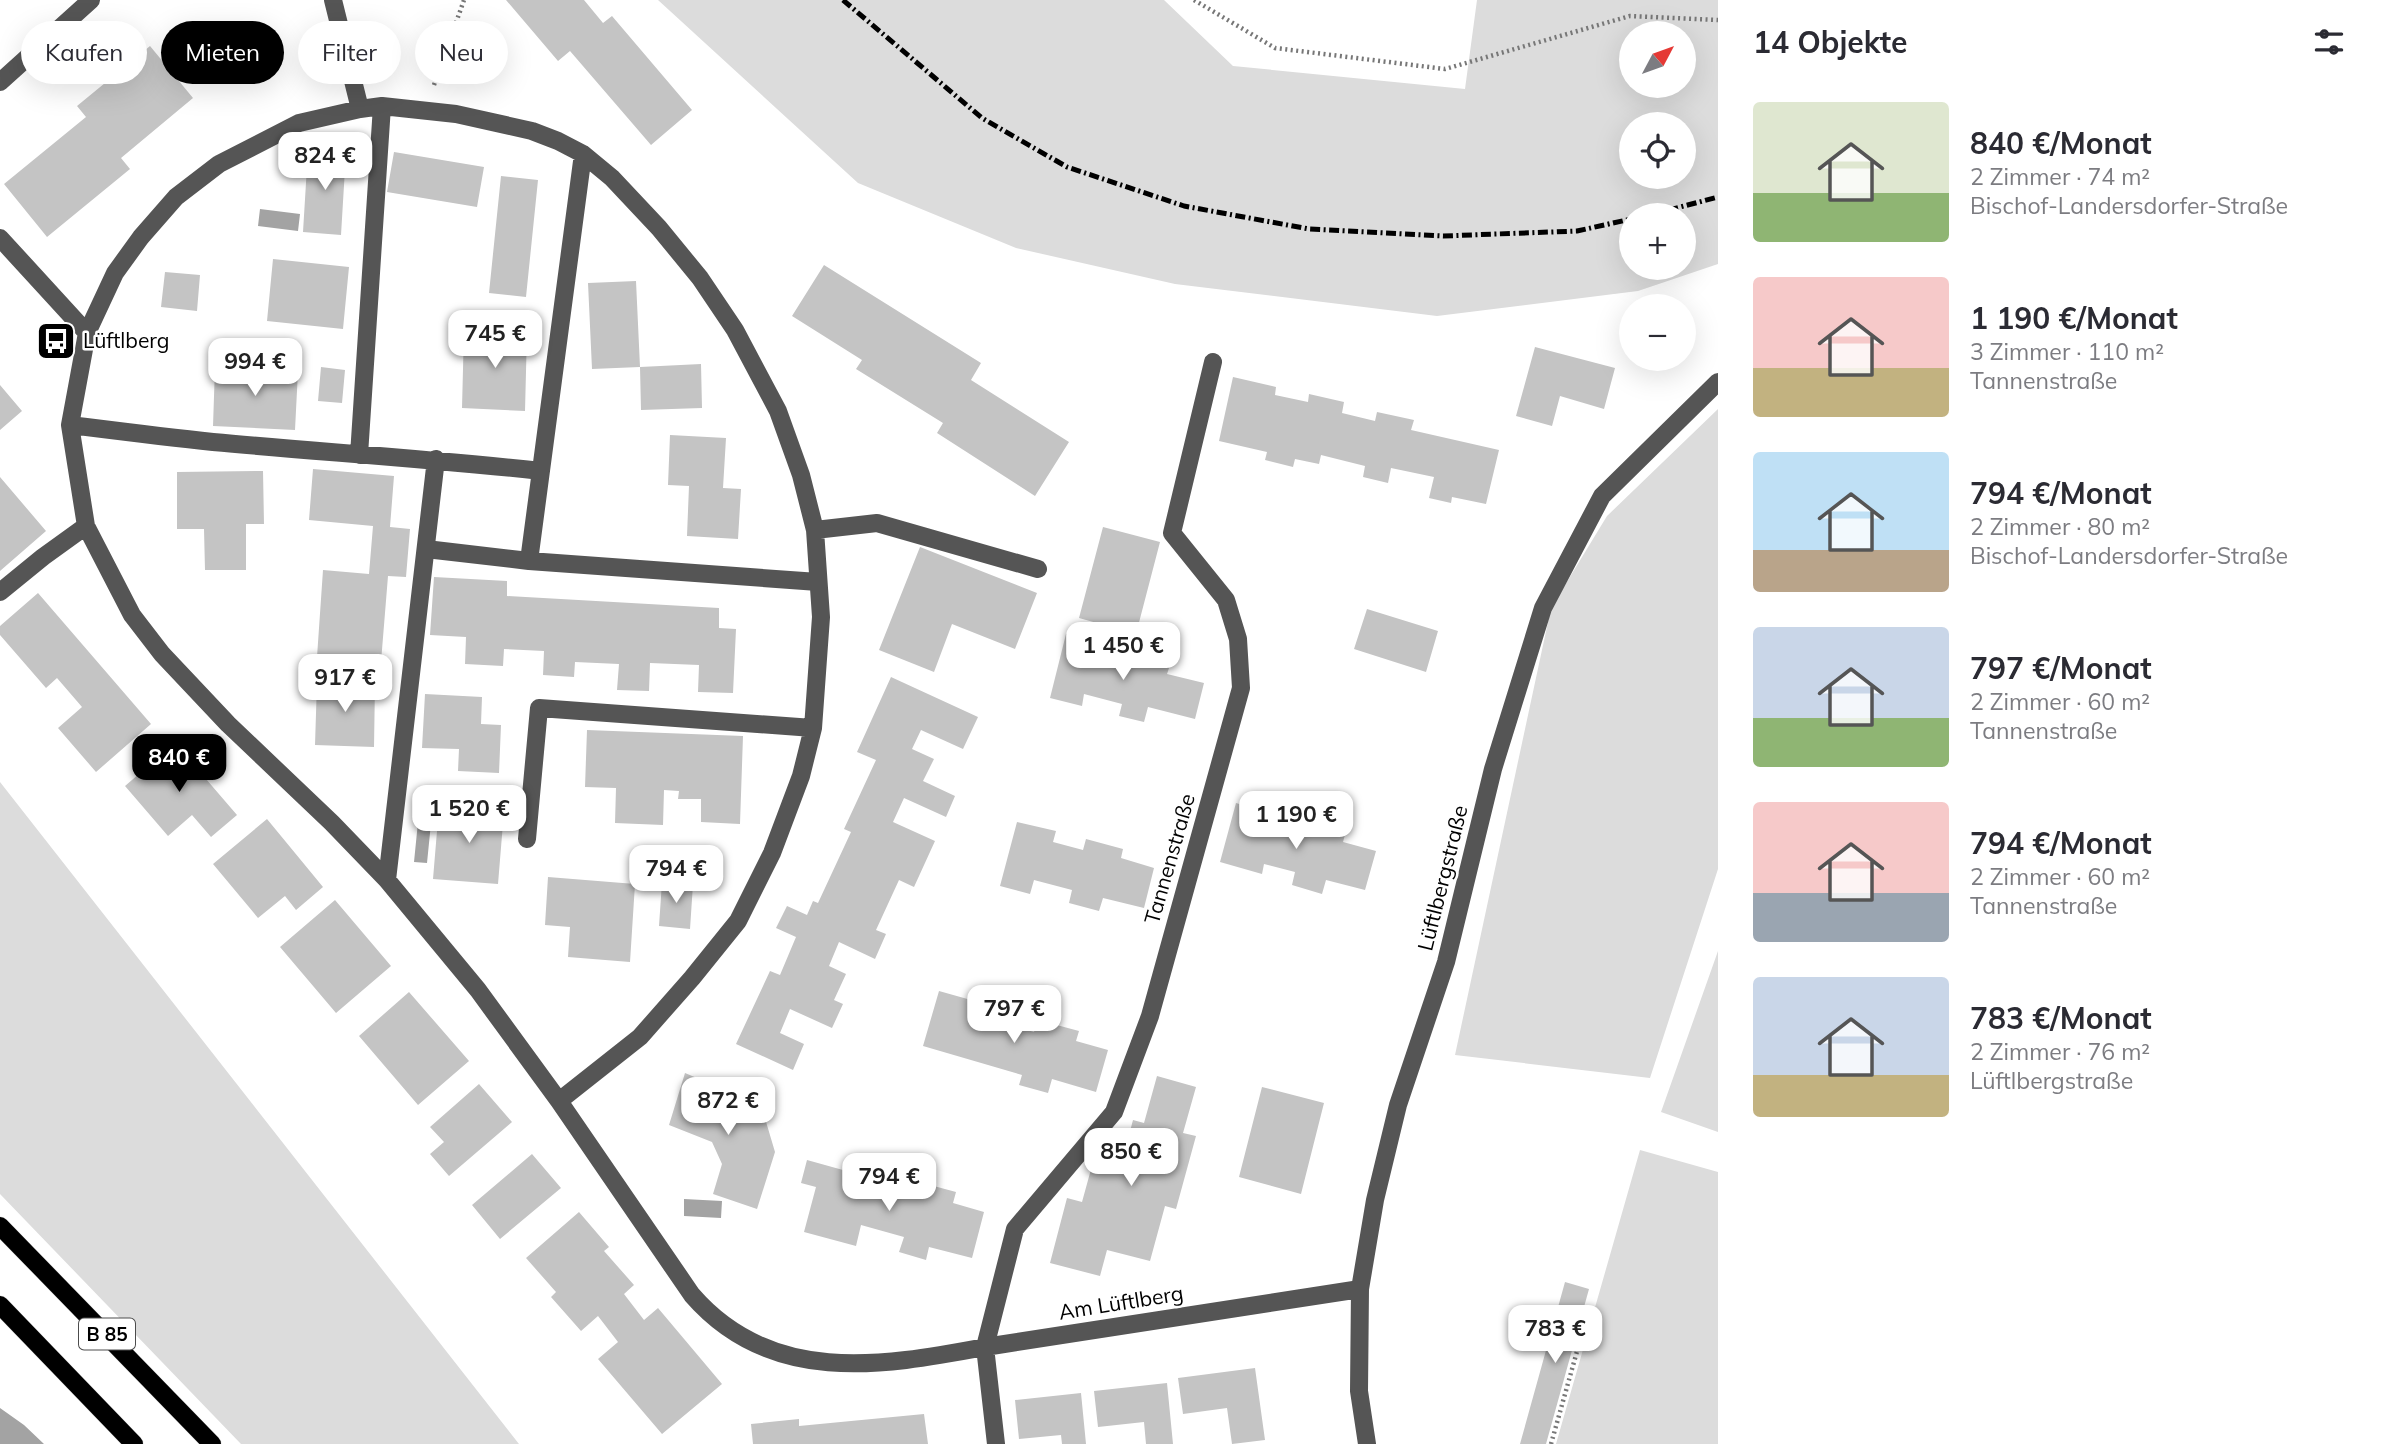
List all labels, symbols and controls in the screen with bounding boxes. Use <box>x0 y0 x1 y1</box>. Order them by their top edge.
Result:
chip: Kaufen <box>21 21 147 84</box>
chip: Mieten <box>161 21 284 84</box>
chip: Filter <box>298 21 401 84</box>
chip: Neu <box>415 21 508 84</box>
north arrow <box>1619 21 1696 98</box>
map controls <box>1619 21 1696 371</box>
text: 14 Objekte <box>1753 23 1907 61</box>
icon: filters <box>2310 23 2348 61</box>
button: locate <box>1619 112 1696 189</box>
text: 840 €/Monat <box>1970 124 2152 162</box>
icon: home <box>1809 130 1893 214</box>
pin: 824 € <box>276 132 374 192</box>
text: 824 € <box>294 140 356 169</box>
text: 2 Zimmer · 74 m² <box>1970 162 2150 191</box>
text: Bischof-Landersdorfer-Straße <box>1970 191 2288 220</box>
button: + <box>1619 203 1696 280</box>
button: − <box>1619 294 1696 371</box>
text: 1 190 €/Monat <box>1970 299 2178 337</box>
icon: home <box>1809 305 1893 389</box>
pin: 745 € <box>446 310 544 370</box>
text: 745 € <box>464 318 526 347</box>
bus stop icon: Lüftlberg <box>35 320 77 362</box>
place label: Lüftlberg <box>83 327 169 353</box>
text: 3 Zimmer · 110 m² <box>1970 337 2164 366</box>
pin: 994 € <box>206 338 304 398</box>
text: 994 € <box>224 346 286 375</box>
text: Tannenstraße <box>1970 366 2117 395</box>
text: 794 €/Monat <box>1970 474 2152 512</box>
icon: home <box>1809 480 1893 564</box>
text: 2 Zimmer · 80 m² <box>1970 512 2150 541</box>
text: Bischof-Landersdorfer-Straße <box>1970 541 2288 570</box>
pin: 1 450 € <box>1058 622 1188 682</box>
text: 1 450 € <box>1082 630 1164 659</box>
text: 797 €/Monat <box>1970 649 2152 687</box>
pin: 917 € <box>296 654 394 714</box>
icon: home <box>1809 655 1893 739</box>
text: 917 € <box>314 662 376 691</box>
text: 2 Zimmer · 60 m² <box>1970 687 2150 716</box>
text: Tannenstraße <box>1970 716 2117 745</box>
pin: 840 € <box>130 734 228 794</box>
text: 840 € <box>148 742 210 771</box>
pin: 1 520 € <box>404 786 534 845</box>
street label: Tannenstraße <box>1138 790 1200 927</box>
pin: 1 190 € <box>1231 792 1361 851</box>
text: 1 520 € <box>428 793 510 822</box>
text: 1 190 € <box>1255 799 1337 828</box>
street label: Lüftlbergstraße <box>1411 802 1473 953</box>
text: 794 €/Monat <box>1970 824 2152 862</box>
icon: home <box>1809 830 1893 914</box>
pin: 794 € <box>627 846 725 905</box>
text: 794 € <box>645 853 707 882</box>
text: 2 Zimmer · 60 m² <box>1970 862 2150 891</box>
text: Tannenstraße <box>1970 891 2117 920</box>
pin: 797 € <box>965 986 1063 1045</box>
text: 797 € <box>983 993 1045 1022</box>
text: 783 €/Monat <box>1970 999 2152 1037</box>
icon: home <box>1809 1005 1893 1089</box>
text: 2 Zimmer · 76 m² <box>1970 1037 2150 1066</box>
text: Lüftlbergstraße <box>1970 1066 2133 1095</box>
pin: 872 € <box>679 1078 777 1137</box>
text: 872 € <box>697 1085 759 1114</box>
pin: 850 € <box>1082 1128 1180 1188</box>
text: 850 € <box>1100 1136 1162 1165</box>
pin: 794 € <box>840 1154 938 1213</box>
text: 794 € <box>858 1161 920 1190</box>
street label: Am Lüftlberg <box>1057 1279 1185 1325</box>
pin: 783 € <box>1506 1306 1604 1365</box>
text: 783 € <box>1524 1313 1586 1342</box>
road number: B 85 <box>79 1318 135 1350</box>

